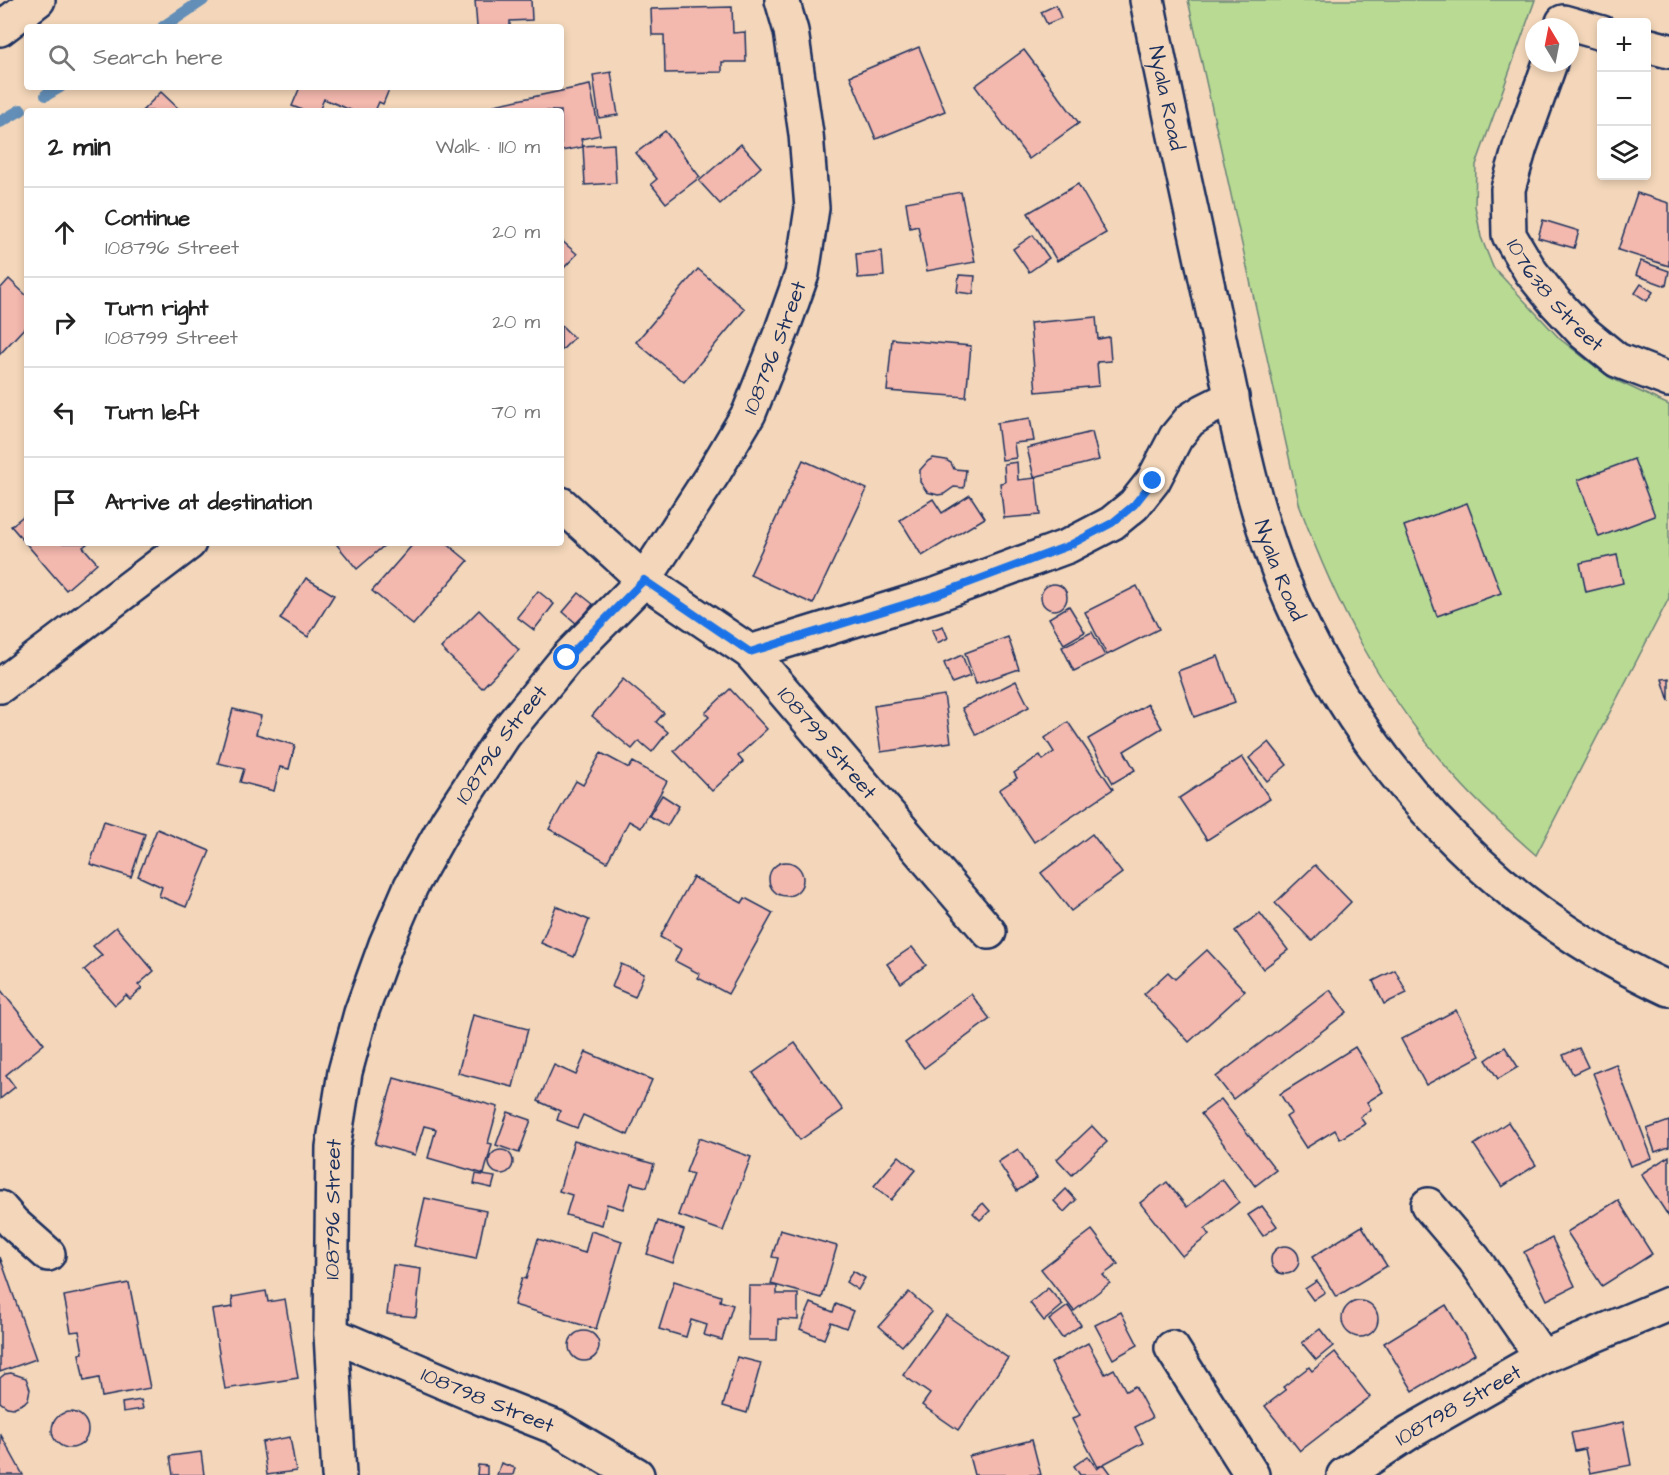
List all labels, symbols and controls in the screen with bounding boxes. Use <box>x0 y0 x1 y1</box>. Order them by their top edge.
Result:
north arrow <box>1525 18 1579 72</box>
map controls <box>1597 18 1651 180</box>
button: + <box>1597 18 1651 72</box>
search box <box>24 24 564 90</box>
icon: search <box>45 41 78 74</box>
text: Search here <box>93 42 223 73</box>
street label: Nyala Road <box>1141 43 1192 153</box>
button: − <box>1597 72 1651 126</box>
button: layers <box>1597 126 1651 180</box>
text: 2 min <box>48 129 110 165</box>
text: Walk · 110 m <box>435 133 540 161</box>
text: Continue <box>105 203 190 234</box>
icon: ahead <box>48 216 81 249</box>
text: 20 m <box>492 218 540 246</box>
street label: 107638 Street <box>1499 233 1610 359</box>
text: 108796 Street <box>105 234 239 262</box>
street label: 108796 Street <box>736 276 814 419</box>
text: Turn right <box>105 293 208 324</box>
icon: right <box>48 306 81 339</box>
text: 20 m <box>492 308 540 336</box>
text: 108799 Street <box>105 324 238 352</box>
icon: left <box>48 396 81 429</box>
text: Turn left <box>105 397 199 428</box>
text: 70 m <box>492 398 540 426</box>
route end <box>1139 467 1165 493</box>
icon: arrive <box>48 486 81 519</box>
text: Arrive at destination <box>105 487 312 518</box>
street label: Nyala Road <box>1247 516 1312 626</box>
route start <box>553 644 579 670</box>
street label: 108796 Street <box>448 678 555 810</box>
street label: 108799 Street <box>771 681 884 806</box>
street label: 108796 Street <box>318 1136 349 1280</box>
street label: 108798 Street <box>1389 1357 1527 1453</box>
street label: 108798 Street <box>417 1360 559 1440</box>

